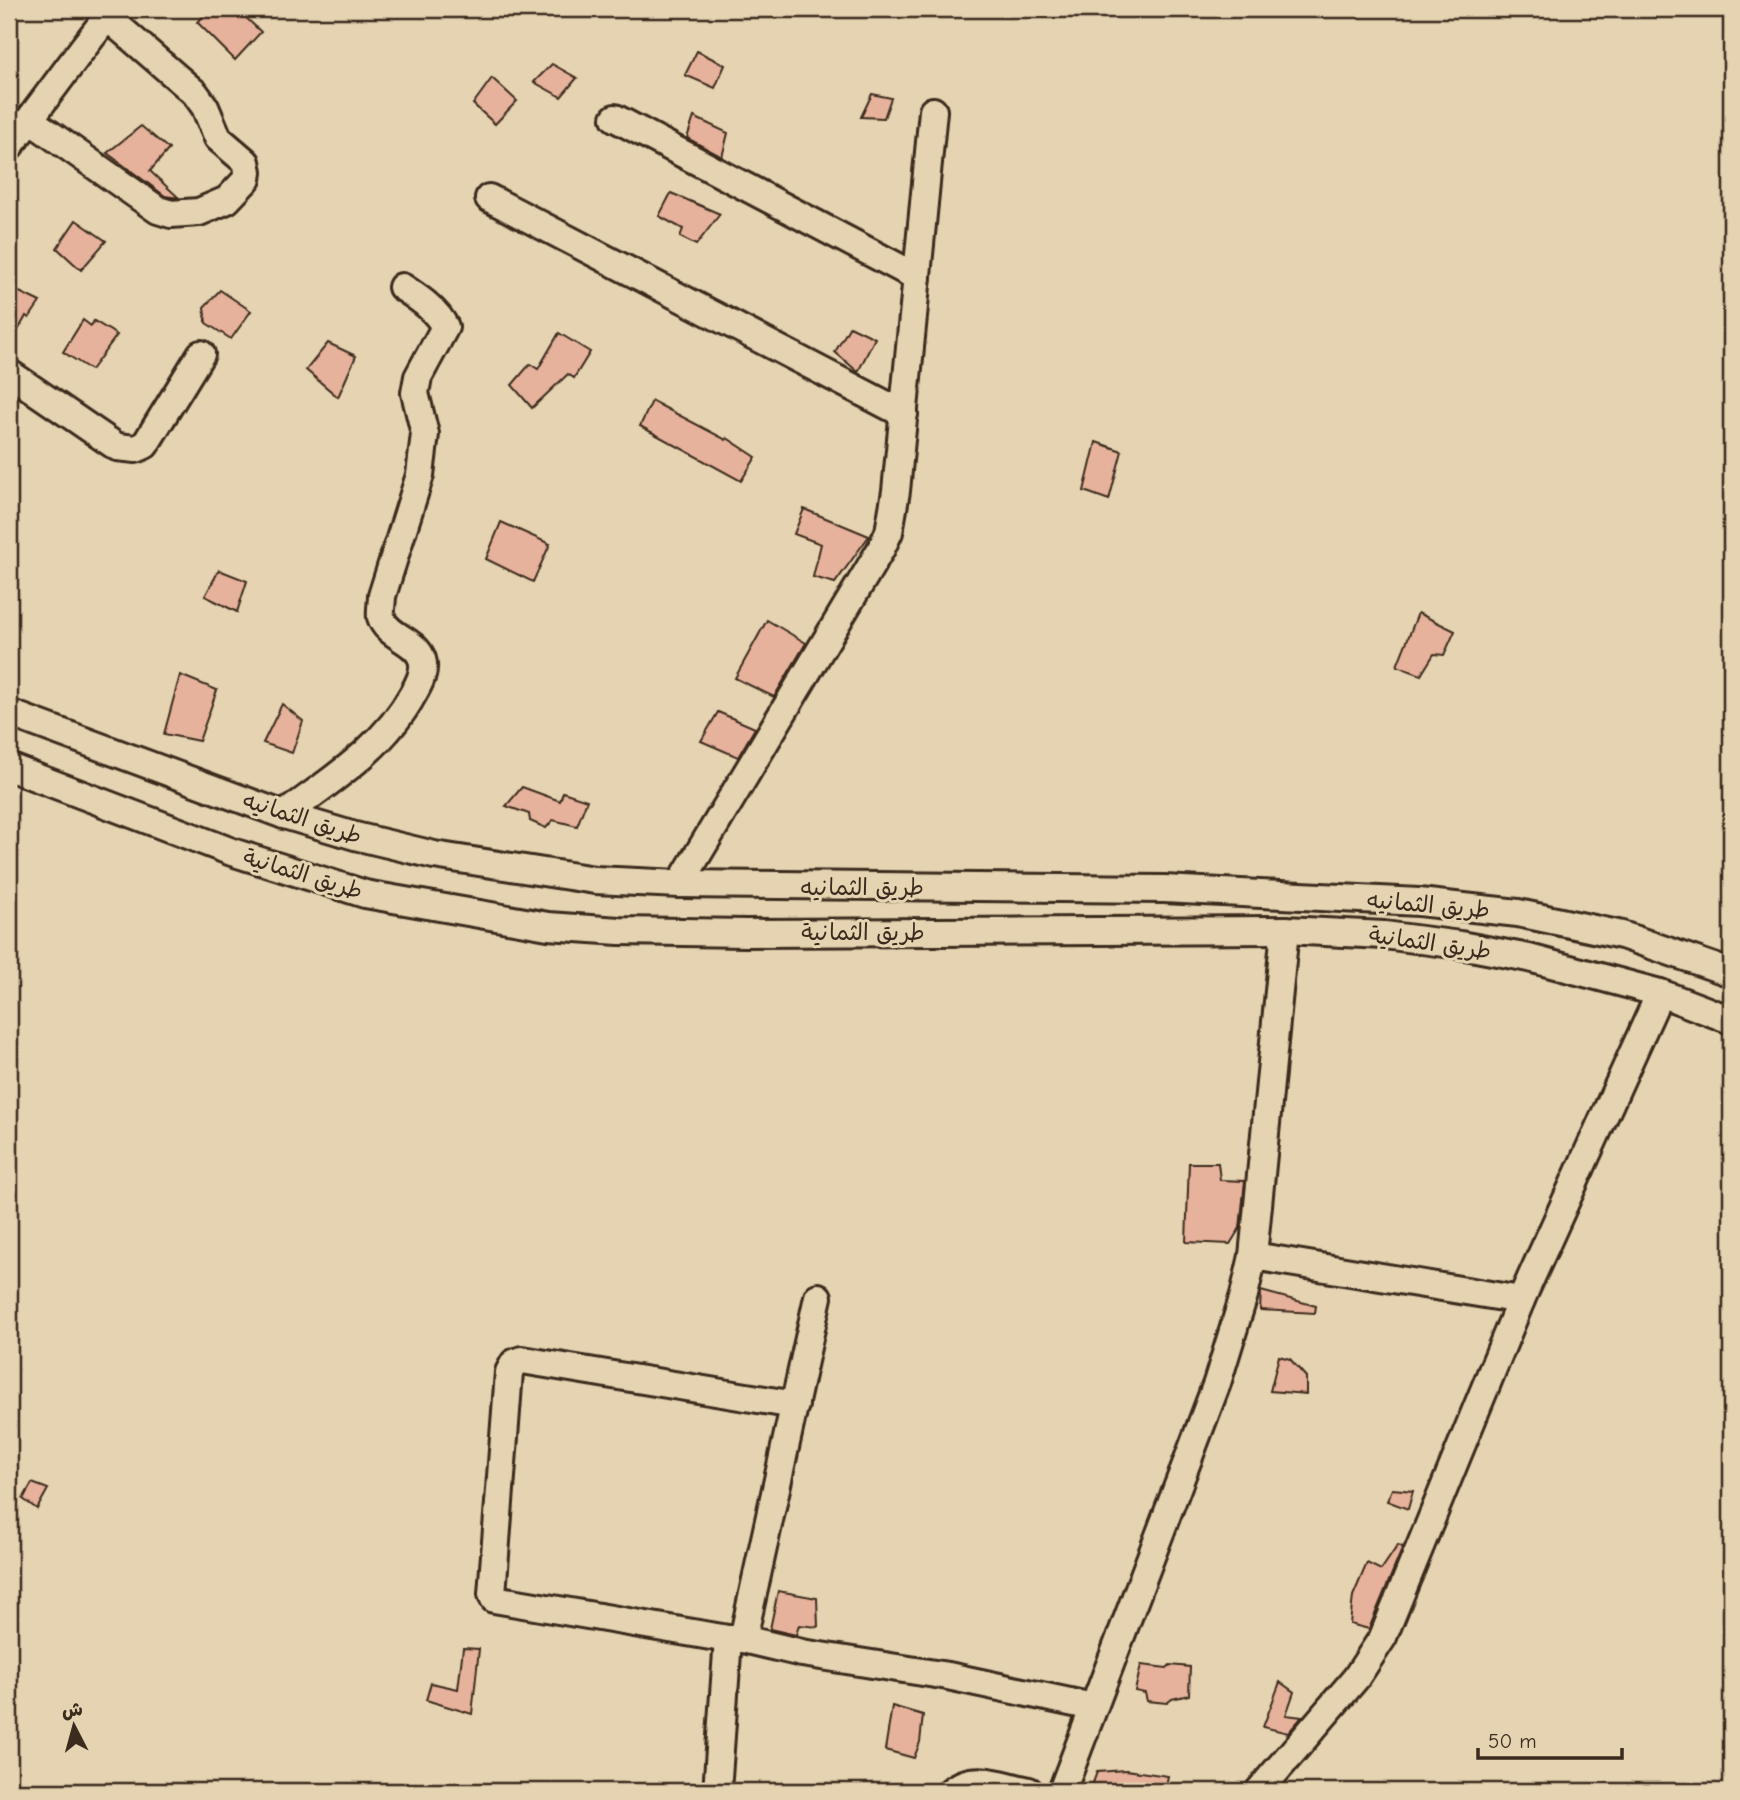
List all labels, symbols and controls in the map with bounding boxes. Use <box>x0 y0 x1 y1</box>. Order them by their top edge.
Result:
street label: طريق الثمانيه <box>239 786 365 850</box>
street label: طريق الثمانية <box>240 843 366 905</box>
street label: طريق الثمانيه <box>800 874 924 901</box>
street label: طريق الثمانيه <box>1365 886 1491 924</box>
street label: طريق الثمانية <box>801 919 925 946</box>
street label: طريق الثمانية <box>1367 921 1493 965</box>
north arrow <box>38 1692 108 1762</box>
text: ش <box>61 1698 84 1722</box>
scale bar <box>1478 1716 1621 1760</box>
text: 50 m <box>1488 1729 1537 1753</box>

